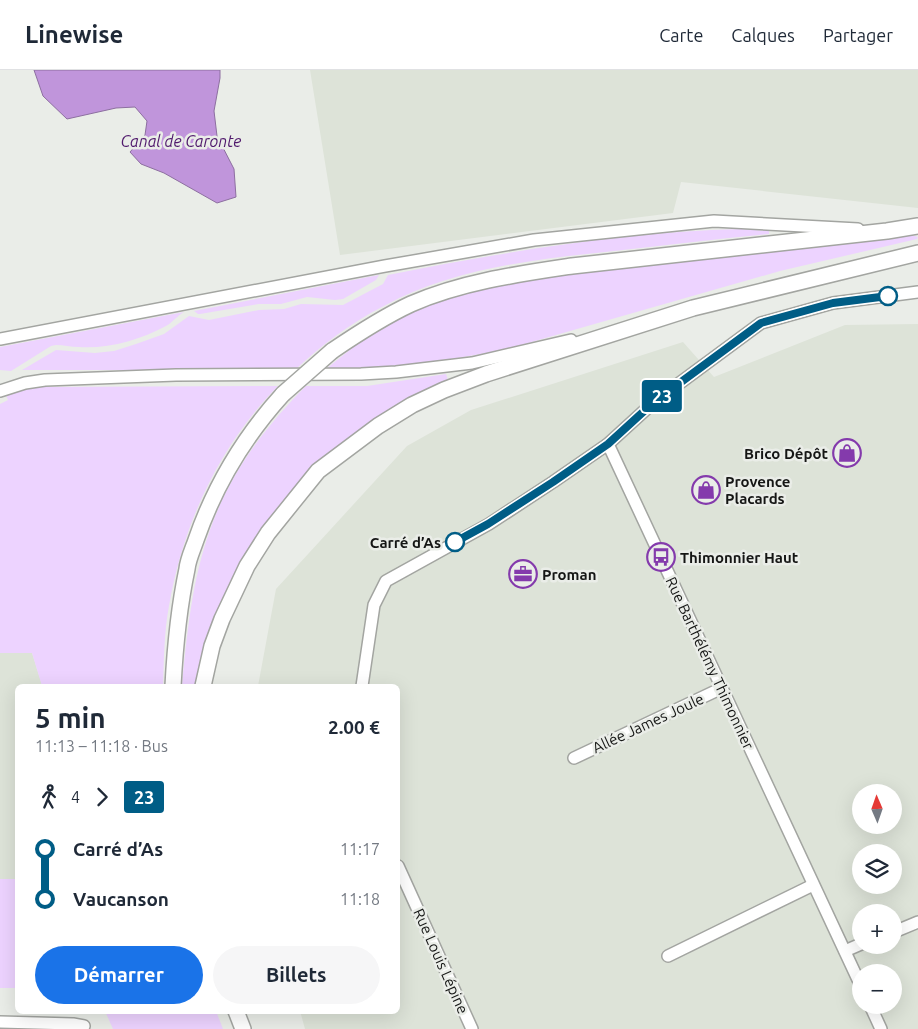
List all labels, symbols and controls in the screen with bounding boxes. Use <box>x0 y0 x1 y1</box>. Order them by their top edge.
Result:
text: Linewise <box>25 21 123 48</box>
text: Carte <box>659 25 703 45</box>
text: Calques <box>731 25 795 45</box>
text: Partager <box>823 25 893 45</box>
water label: Canal de Caronte <box>121 132 241 150</box>
unlabelled marker <box>878 286 898 306</box>
line badge: 23 <box>640 380 684 412</box>
text: 23 <box>652 386 672 406</box>
shop icon: Brico Dépôt <box>832 438 862 468</box>
place label: Brico Dépôt <box>744 445 829 462</box>
place label: Provence Placards <box>725 473 790 507</box>
shop icon: Provence Placards <box>691 475 721 505</box>
marker: Carré d’As <box>445 532 465 552</box>
place label: Carré d’As <box>370 534 441 551</box>
bus stop icon: Thimonnier Haut <box>646 542 676 572</box>
place label: Thimonnier Haut <box>680 549 799 566</box>
office icon: Proman <box>508 559 538 589</box>
place label: Proman <box>542 566 596 583</box>
street label: Rue Barthélémy Thimonnier <box>663 574 758 752</box>
street label: Allée James Joule <box>590 690 706 756</box>
text: 5 min <box>35 702 106 733</box>
text: 2.00 € <box>328 716 380 738</box>
text: 11:13 – 11:18 · Bus <box>35 737 168 755</box>
icon: walk <box>35 783 63 811</box>
icon: forward <box>88 783 116 811</box>
north arrow <box>852 784 902 834</box>
map controls <box>852 784 902 1014</box>
text: 23 <box>134 787 154 807</box>
text: 4 <box>71 788 80 806</box>
text: Carré d’As <box>73 838 163 860</box>
text: 11:17 <box>340 840 380 858</box>
button: layers <box>852 844 902 894</box>
text: Vaucanson <box>73 888 169 910</box>
text: 11:18 <box>340 890 380 908</box>
button: + <box>852 904 902 954</box>
street label: Rue Louis Lépine <box>410 906 472 1016</box>
button: Démarrer <box>35 946 203 1004</box>
button: Billets <box>213 946 380 1004</box>
button: − <box>852 964 902 1014</box>

